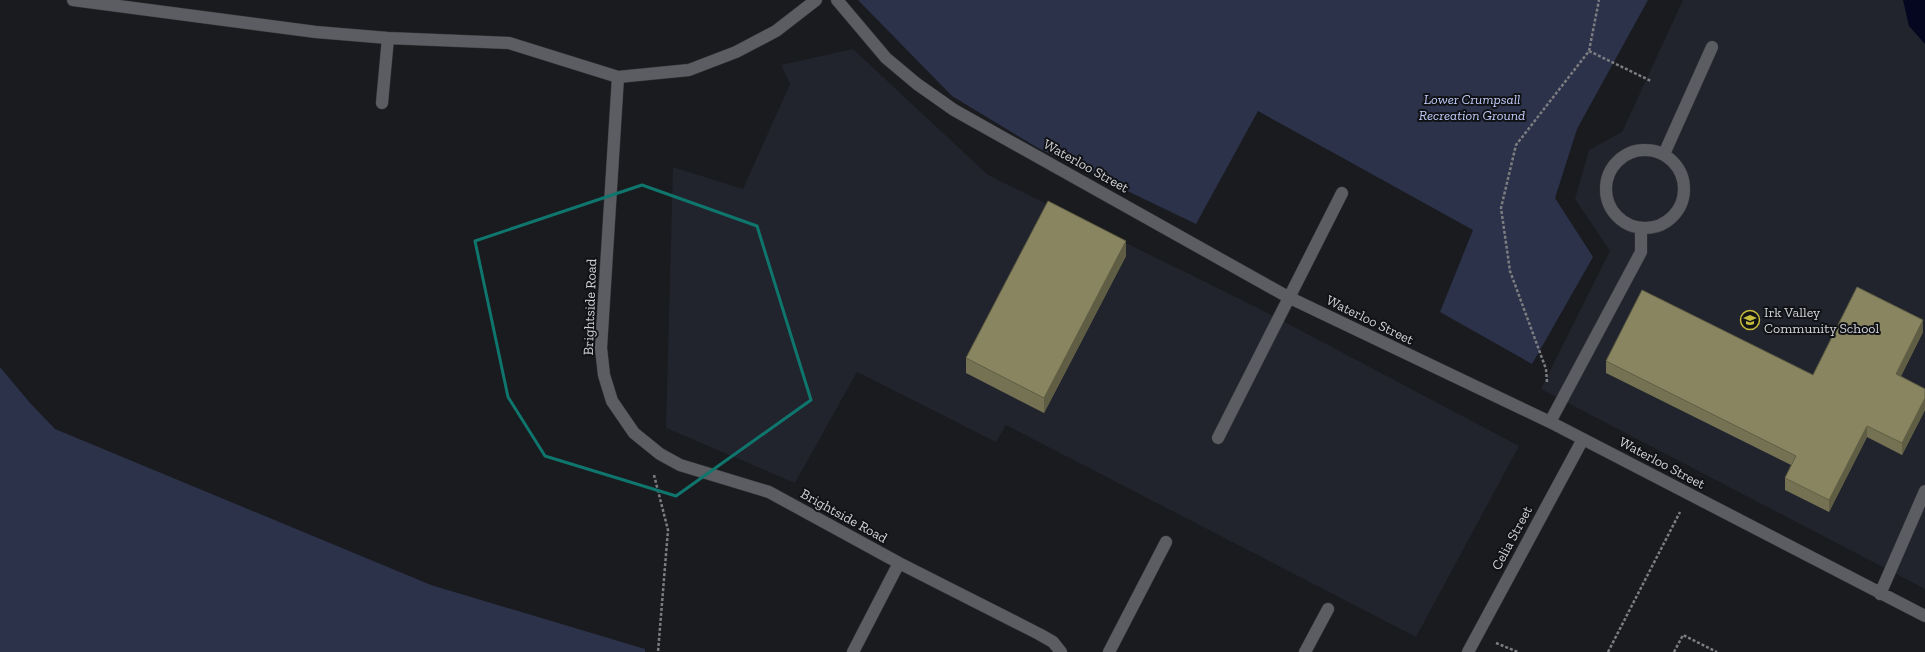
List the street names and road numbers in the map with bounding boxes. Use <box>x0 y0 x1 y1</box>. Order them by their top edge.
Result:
street label: Waterloo Street <box>1040 136 1132 197</box>
street label: Brightside Road <box>580 258 600 356</box>
street label: Waterloo Street <box>1324 292 1417 349</box>
street label: Waterloo Street <box>1616 433 1709 493</box>
street label: Brightside Road <box>798 485 891 547</box>
street label: Celia Street <box>1488 502 1536 573</box>

